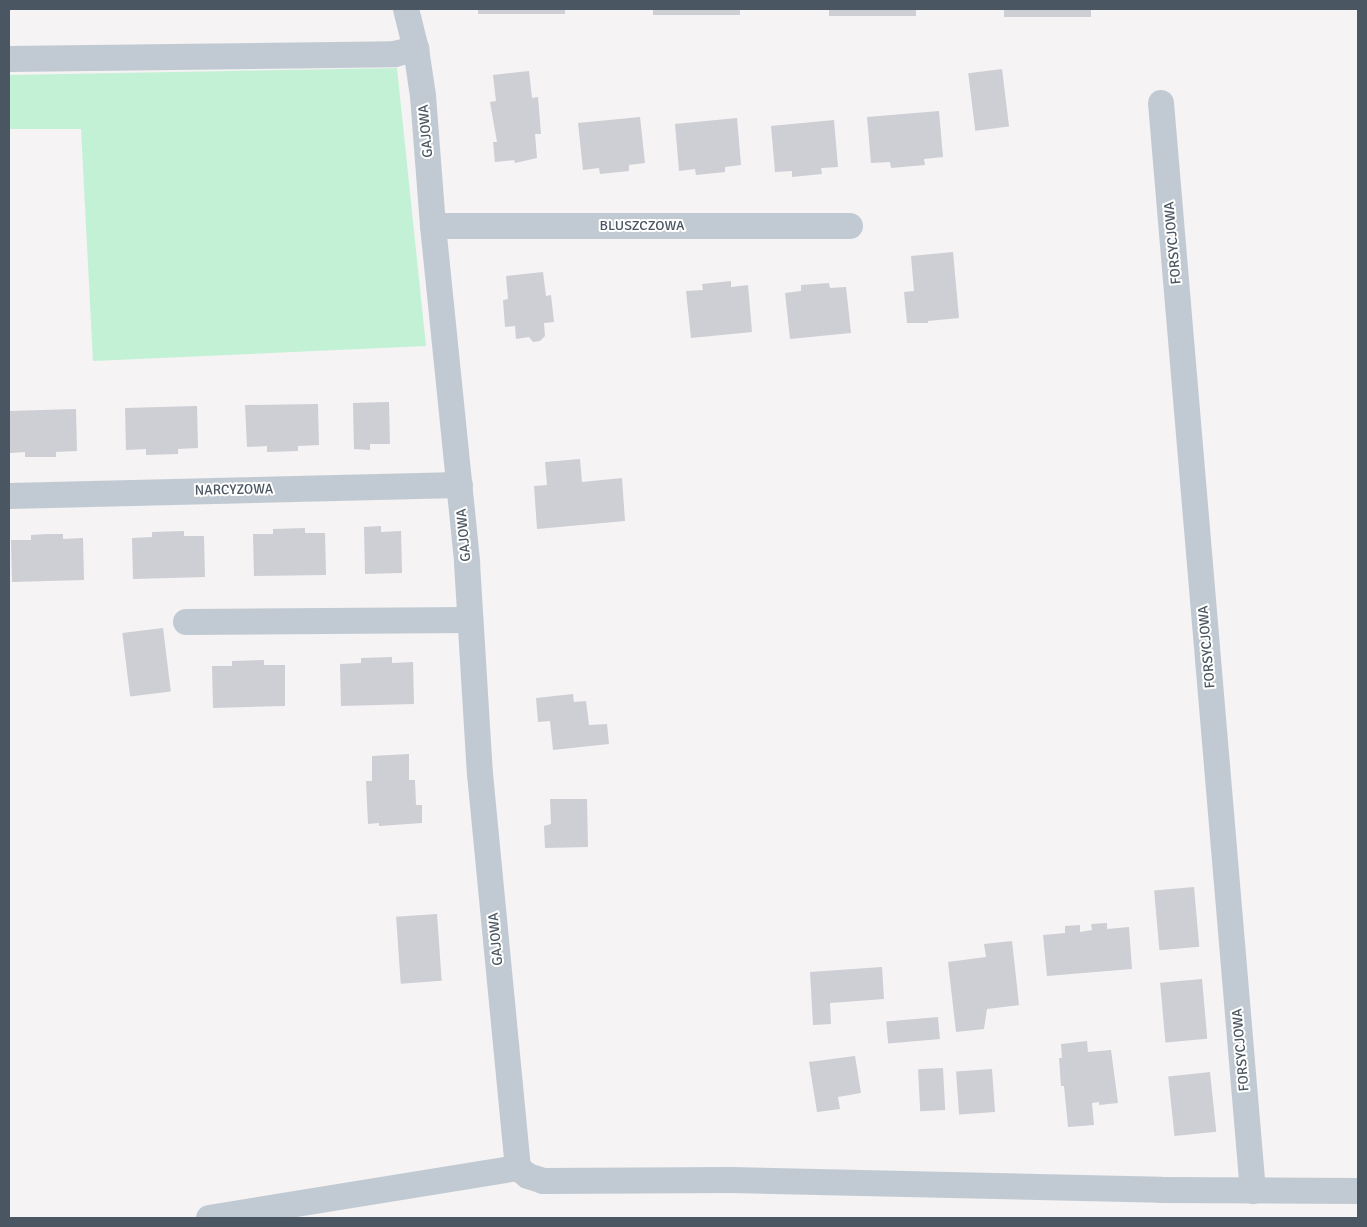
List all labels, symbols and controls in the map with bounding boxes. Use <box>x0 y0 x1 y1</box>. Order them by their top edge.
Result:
street label: GAJOWA <box>415 104 437 158</box>
street label: FORSYCJOWA <box>1161 201 1185 285</box>
street label: BLUSZCZOWA <box>599 218 685 234</box>
street label: NARCYZOWA <box>195 481 273 499</box>
street label: GAJOWA <box>453 508 475 562</box>
street label: FORSYCJOWA <box>1195 605 1219 689</box>
street label: GAJOWA <box>485 912 507 966</box>
street label: FORSYCJOWA <box>1229 1008 1253 1092</box>

